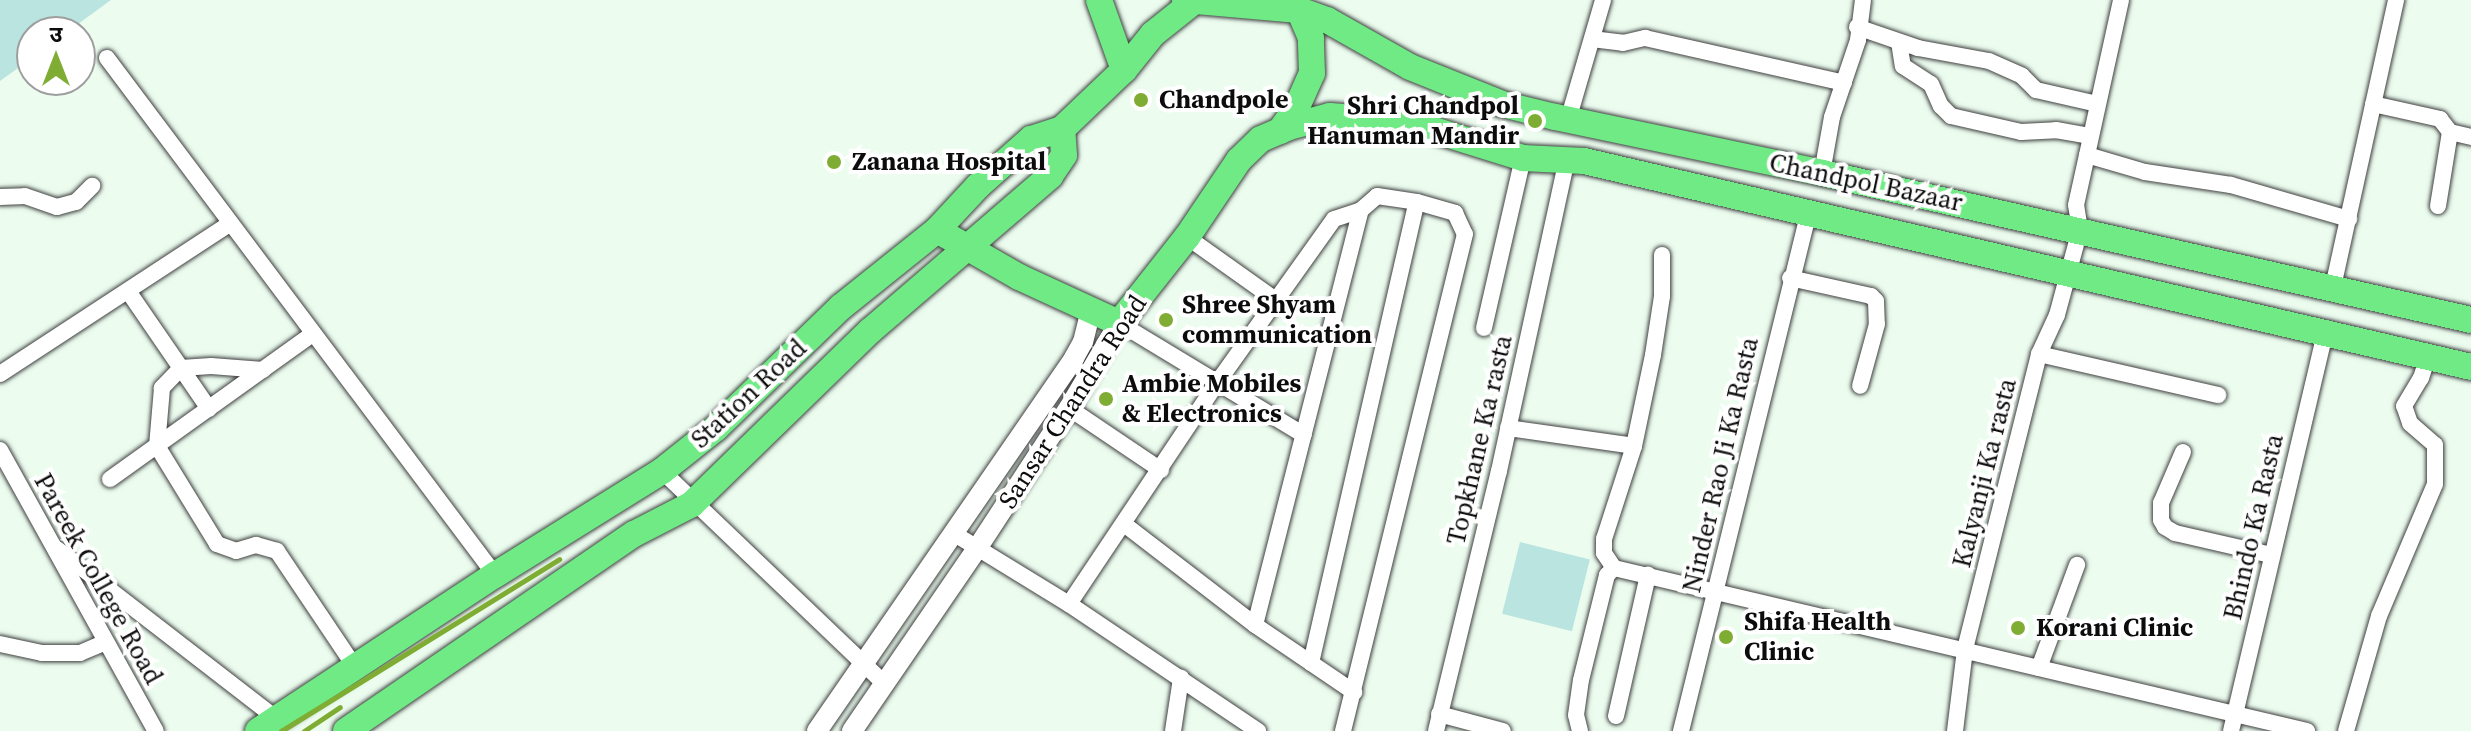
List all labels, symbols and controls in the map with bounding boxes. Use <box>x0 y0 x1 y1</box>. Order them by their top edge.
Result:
north arrow <box>16 16 96 96</box>
text: उ <box>50 19 62 49</box>
place label: Chandpole <box>1159 84 1289 116</box>
marker: Chandpole <box>1130 89 1152 111</box>
place label: Shri Chandpol Hanuman Mandir <box>1307 90 1519 152</box>
marker: Shri Chandpol Hanuman Mandir <box>1526 112 1544 130</box>
place label: Zanana Hospital <box>852 146 1046 178</box>
street label: Chandpol Bazaar <box>1766 147 1966 219</box>
marker: Zanana Hospital <box>823 151 845 173</box>
street label: Sansar Chandra Road <box>992 289 1154 515</box>
place label: Shree Shyam communication <box>1182 289 1372 350</box>
marker: Shree Shyam communication <box>1157 311 1175 329</box>
street label: Topkhane Ka rasta <box>1441 332 1519 548</box>
street label: Station Road <box>685 333 813 455</box>
street label: Ninder Rao Ji Ka Rasta <box>1676 334 1766 596</box>
place label: Ambie Mobiles & Electronics <box>1122 368 1301 430</box>
street label: Kalyanji Ka rasta <box>1946 375 2024 571</box>
marker: Ambie Mobiles & Electronics <box>1097 390 1115 408</box>
street label: Bhindo Ka Rasta <box>2217 431 2291 623</box>
street label: Pareek College Road <box>27 468 169 690</box>
place label: Shifa Health Clinic <box>1744 606 1891 668</box>
place label: Korani Clinic <box>2036 612 2193 644</box>
marker: Korani Clinic <box>2007 617 2029 639</box>
marker: Shifa Health Clinic <box>1715 626 1737 648</box>

